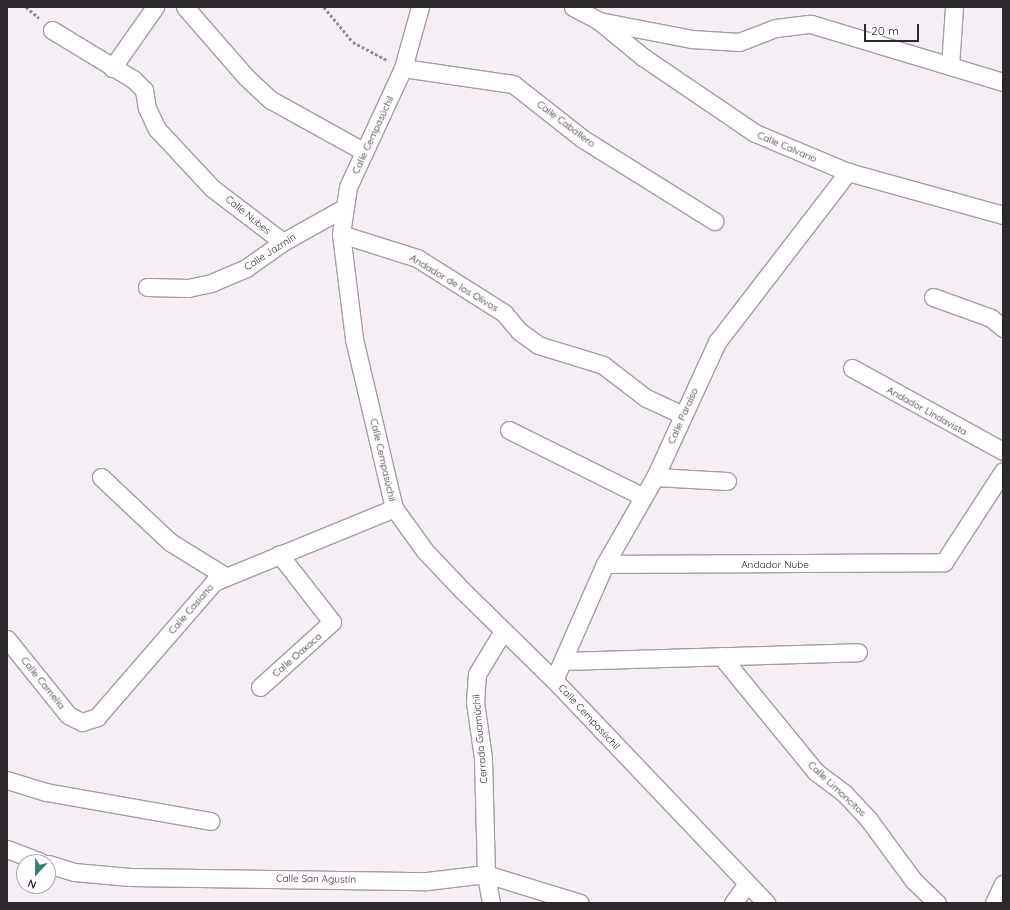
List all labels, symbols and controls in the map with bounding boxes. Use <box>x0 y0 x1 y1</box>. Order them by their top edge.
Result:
scale bar <box>866 16 921 42</box>
text: 20 m <box>871 23 899 38</box>
street label: Calle Cempasúchil <box>350 94 396 176</box>
street label: Calle Caballero <box>534 98 598 150</box>
street label: Calle Calvario <box>755 129 819 165</box>
street label: Calle Nubes <box>223 193 273 237</box>
street label: Calle Jazmín <box>242 231 298 273</box>
street label: Andador de los Olivos <box>408 252 500 314</box>
street label: Andador Lindavista <box>885 384 969 438</box>
street label: Calle Paraíso <box>665 386 701 446</box>
street label: Calle Cempasúchil <box>368 417 398 503</box>
street label: Andador Nube <box>741 559 809 571</box>
street label: Calle Casiano <box>166 581 216 637</box>
street label: Calle Oaxaca <box>270 630 324 680</box>
street label: Calle Camelia <box>18 655 68 711</box>
street label: Calle Cempasúchil <box>556 682 622 752</box>
street label: Cerrada Guamúchil <box>470 694 490 784</box>
street label: Calle Limoncitos <box>805 759 869 819</box>
north arrow <box>16 854 56 894</box>
street label: Calle San Agustín <box>276 872 356 886</box>
text: N <box>26 876 38 892</box>

